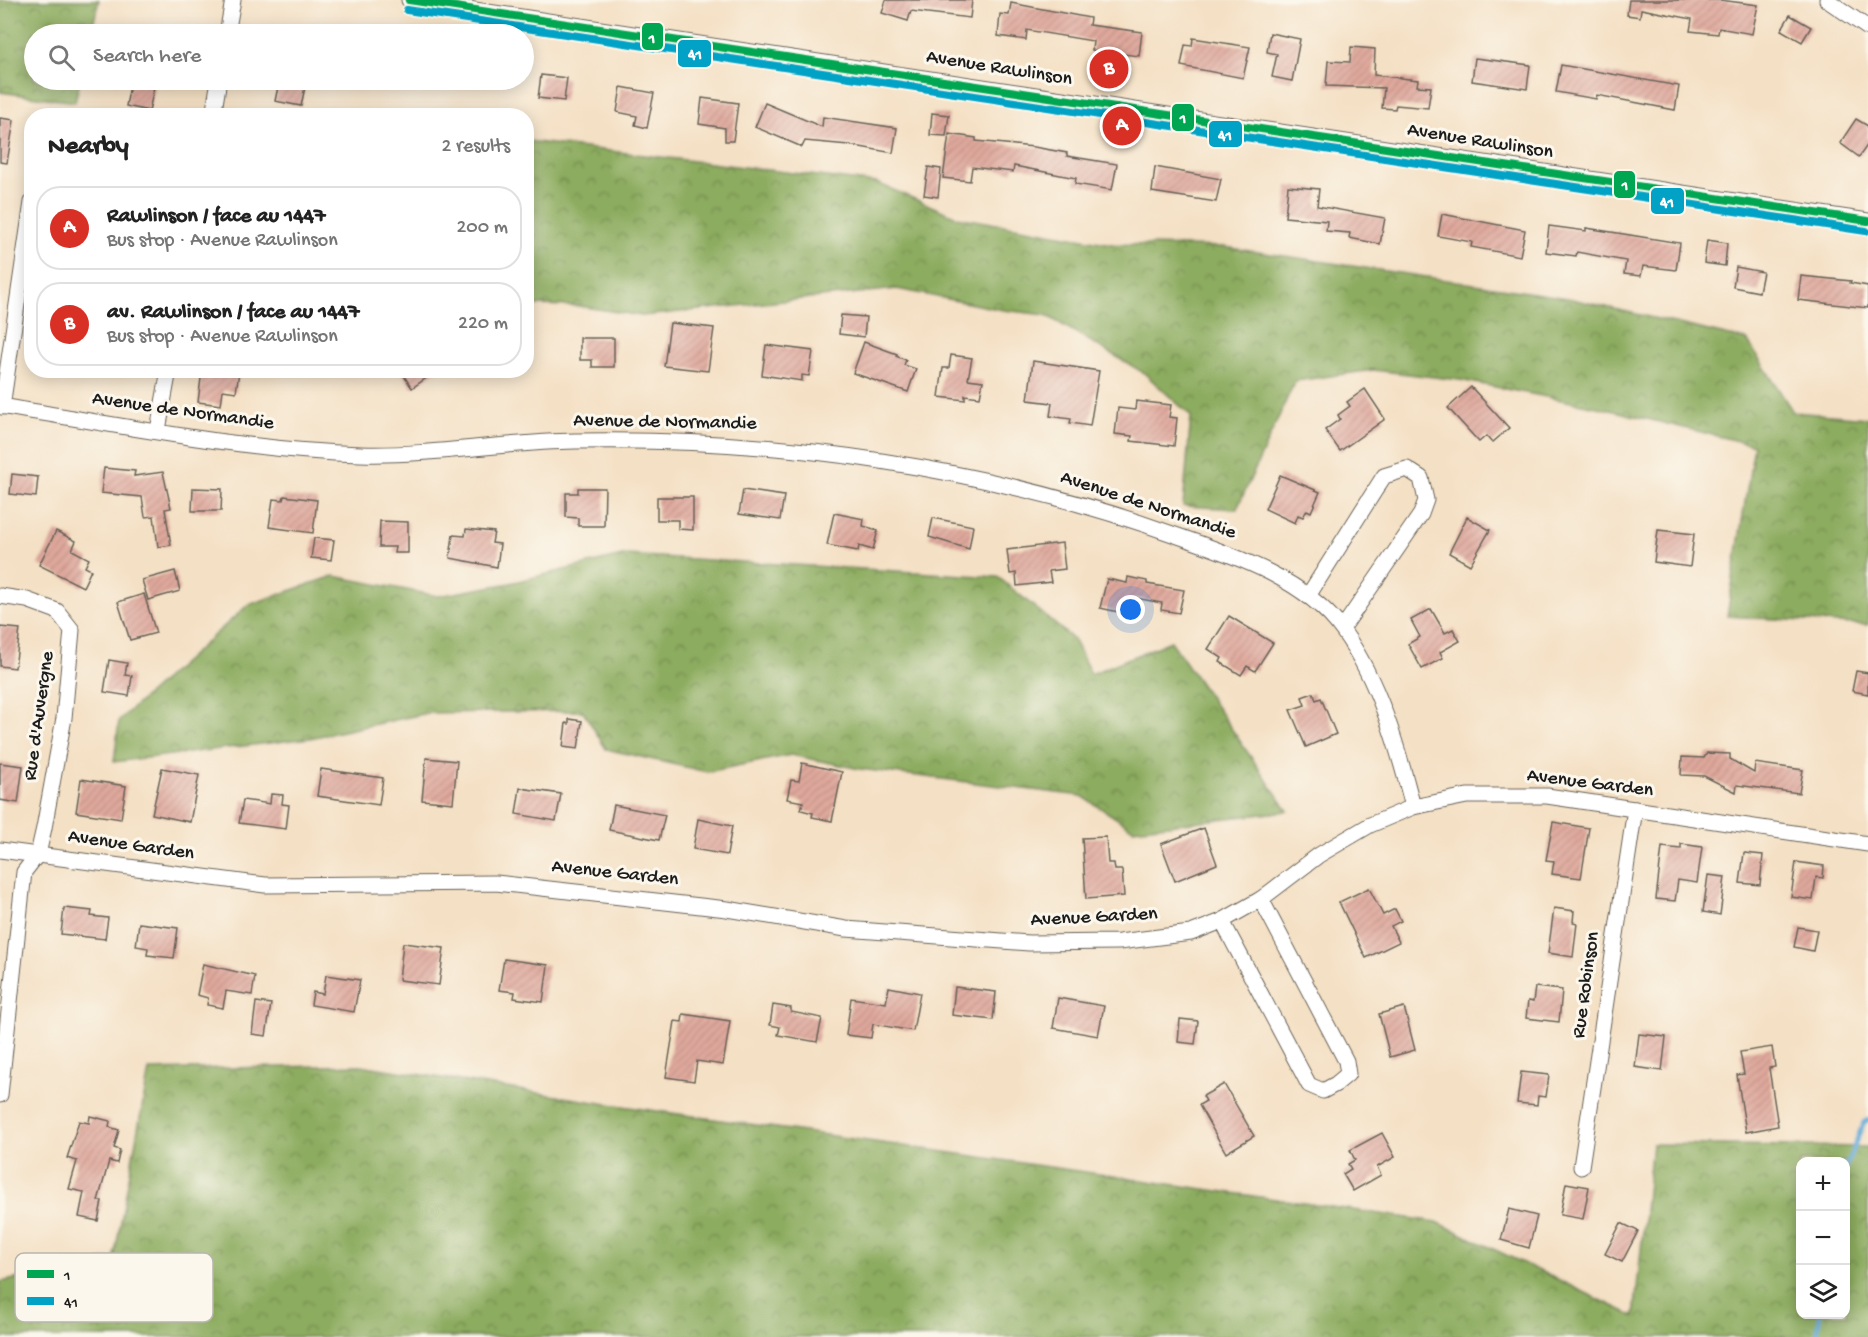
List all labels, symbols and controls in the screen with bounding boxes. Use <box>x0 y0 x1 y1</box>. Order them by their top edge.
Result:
line badge: 1 <box>641 22 664 51</box>
search box <box>24 24 534 90</box>
text: 1 <box>648 31 655 50</box>
line badge: 41 <box>677 39 712 68</box>
icon: search <box>45 41 78 74</box>
text: Search here <box>93 44 201 70</box>
street label: Avenue Rawlinson <box>924 46 1074 92</box>
pin: B <box>1090 46 1128 92</box>
text: 41 <box>687 47 702 66</box>
line badge: 1 <box>1171 103 1195 132</box>
pin: A <box>1102 104 1142 148</box>
text: 1 <box>1179 111 1186 130</box>
street label: Avenue Rawlinson <box>1405 119 1555 165</box>
line badge: 41 <box>1208 120 1243 148</box>
text: 41 <box>1217 128 1232 147</box>
text: Nearby <box>48 132 129 163</box>
text: 2 results <box>441 136 510 159</box>
line badge: 1 <box>1613 170 1636 199</box>
text: 1 <box>1621 178 1628 197</box>
line badge: 41 <box>1650 187 1685 215</box>
text: 41 <box>1659 195 1674 214</box>
text: Rawlinson / face au 1447 <box>107 204 325 230</box>
text: A <box>64 217 75 240</box>
text: 200 m <box>457 217 508 240</box>
text: Bus stop · Avenue Rawlinson <box>107 230 338 253</box>
text: av. Rawlinson / face au 1447 <box>107 300 359 326</box>
text: B <box>64 313 75 336</box>
text: 220 m <box>458 313 508 336</box>
text: Bus stop · Avenue Rawlinson <box>107 326 338 349</box>
street label: Avenue de Normandie <box>91 388 276 436</box>
street label: Avenue de Normandie <box>573 410 758 436</box>
street label: Avenue de Normandie <box>1057 467 1239 545</box>
your location <box>1116 595 1145 624</box>
street label: Rue d'Auvergne <box>20 649 61 782</box>
street label: Avenue Garden <box>1525 765 1655 803</box>
street label: Avenue Garden <box>66 826 196 866</box>
street label: Avenue Garden <box>551 856 680 892</box>
street label: Avenue Garden <box>1030 903 1159 933</box>
street label: Rue Robinson <box>1568 930 1606 1040</box>
map controls <box>1796 1157 1850 1319</box>
button: + <box>1796 1157 1850 1211</box>
button: − <box>1796 1211 1850 1265</box>
legend <box>15 1253 213 1322</box>
button: layers <box>1796 1265 1850 1319</box>
text: 1 <box>63 1268 70 1287</box>
text: 41 <box>64 1295 78 1314</box>

